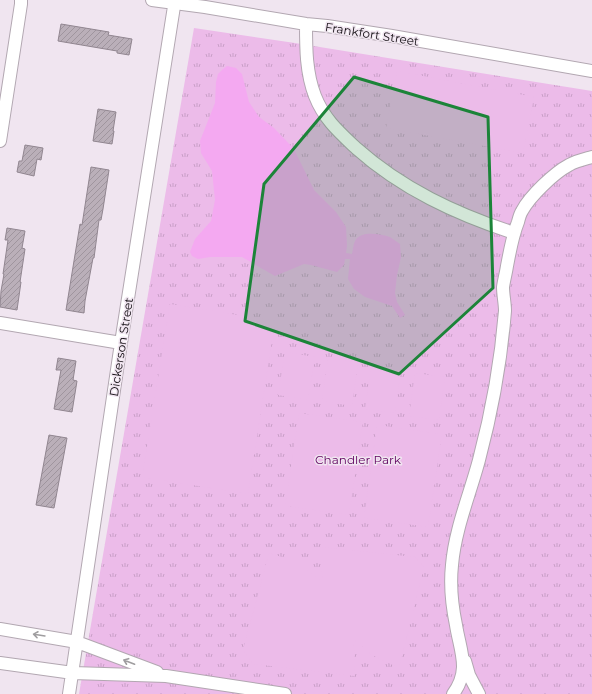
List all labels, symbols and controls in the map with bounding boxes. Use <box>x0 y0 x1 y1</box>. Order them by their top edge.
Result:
street label: Frankfort Street <box>324 19 420 49</box>
street label: Dickerson Street <box>106 296 136 397</box>
park label: Chandler Park <box>315 452 402 467</box>
one-way arrow <box>33 631 46 639</box>
one-way arrow <box>124 657 136 665</box>

